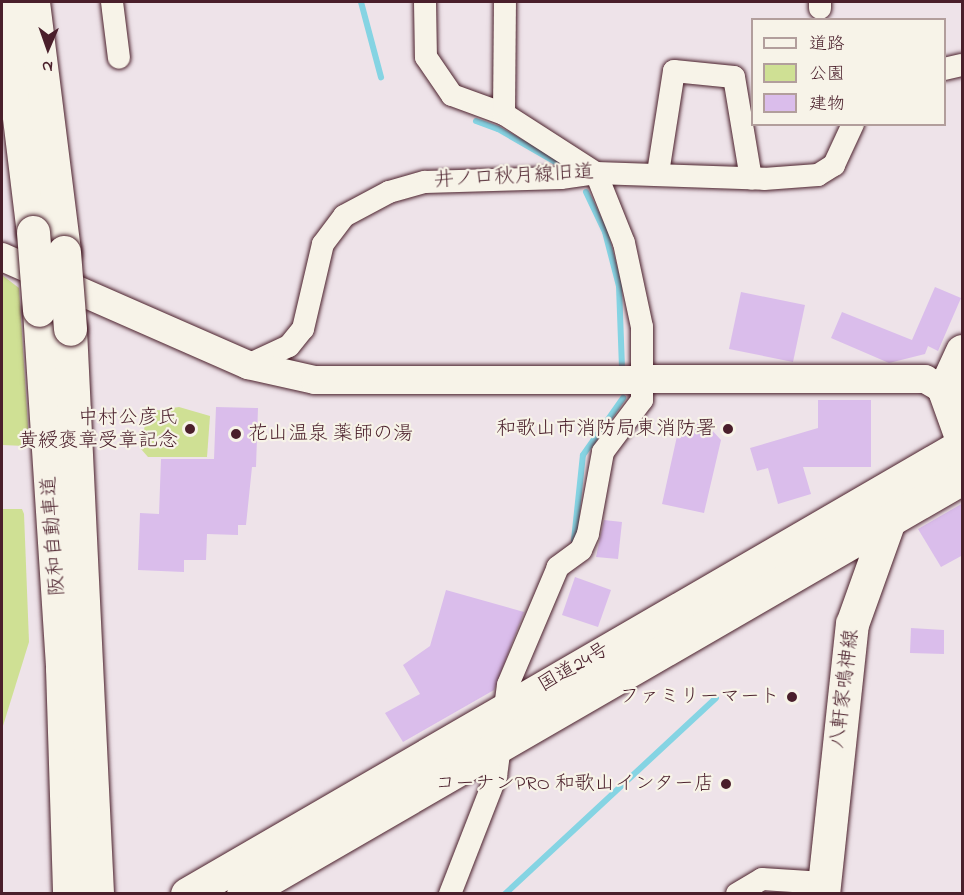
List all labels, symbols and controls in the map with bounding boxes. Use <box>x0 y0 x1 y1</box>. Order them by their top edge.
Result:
north arrow <box>18 18 78 78</box>
legend <box>751 18 946 126</box>
text: 道路 <box>809 32 845 58</box>
text: N <box>42 54 53 78</box>
text: 公園 <box>809 62 845 88</box>
text: 建物 <box>809 92 845 118</box>
street label: 井ノ口秋月線旧道 <box>433 161 595 193</box>
place label: 中村公彦氏 黄綬褒章受章記念 <box>18 406 178 453</box>
place label: 和歌山市消防局東消防署 <box>496 417 716 441</box>
marker: 中村公彦氏 黄綬褒章受章記念 <box>183 422 197 436</box>
place label: 花山温泉 薬師の湯 <box>248 422 413 446</box>
marker: 和歌山市消防局東消防署 <box>721 422 735 436</box>
marker: 花山温泉 薬師の湯 <box>229 427 243 441</box>
street label: 阪和自動車道 <box>38 475 70 597</box>
street label: 八軒家鳴神線 <box>826 628 864 750</box>
street label: 国道24号 <box>534 638 614 698</box>
place label: ファミリーマート <box>620 685 780 709</box>
marker: ファミリーマート <box>785 690 799 704</box>
place label: コーナンPRO 和歌山インター店 <box>434 772 714 796</box>
marker: コーナンPRO 和歌山インター店 <box>719 777 733 791</box>

